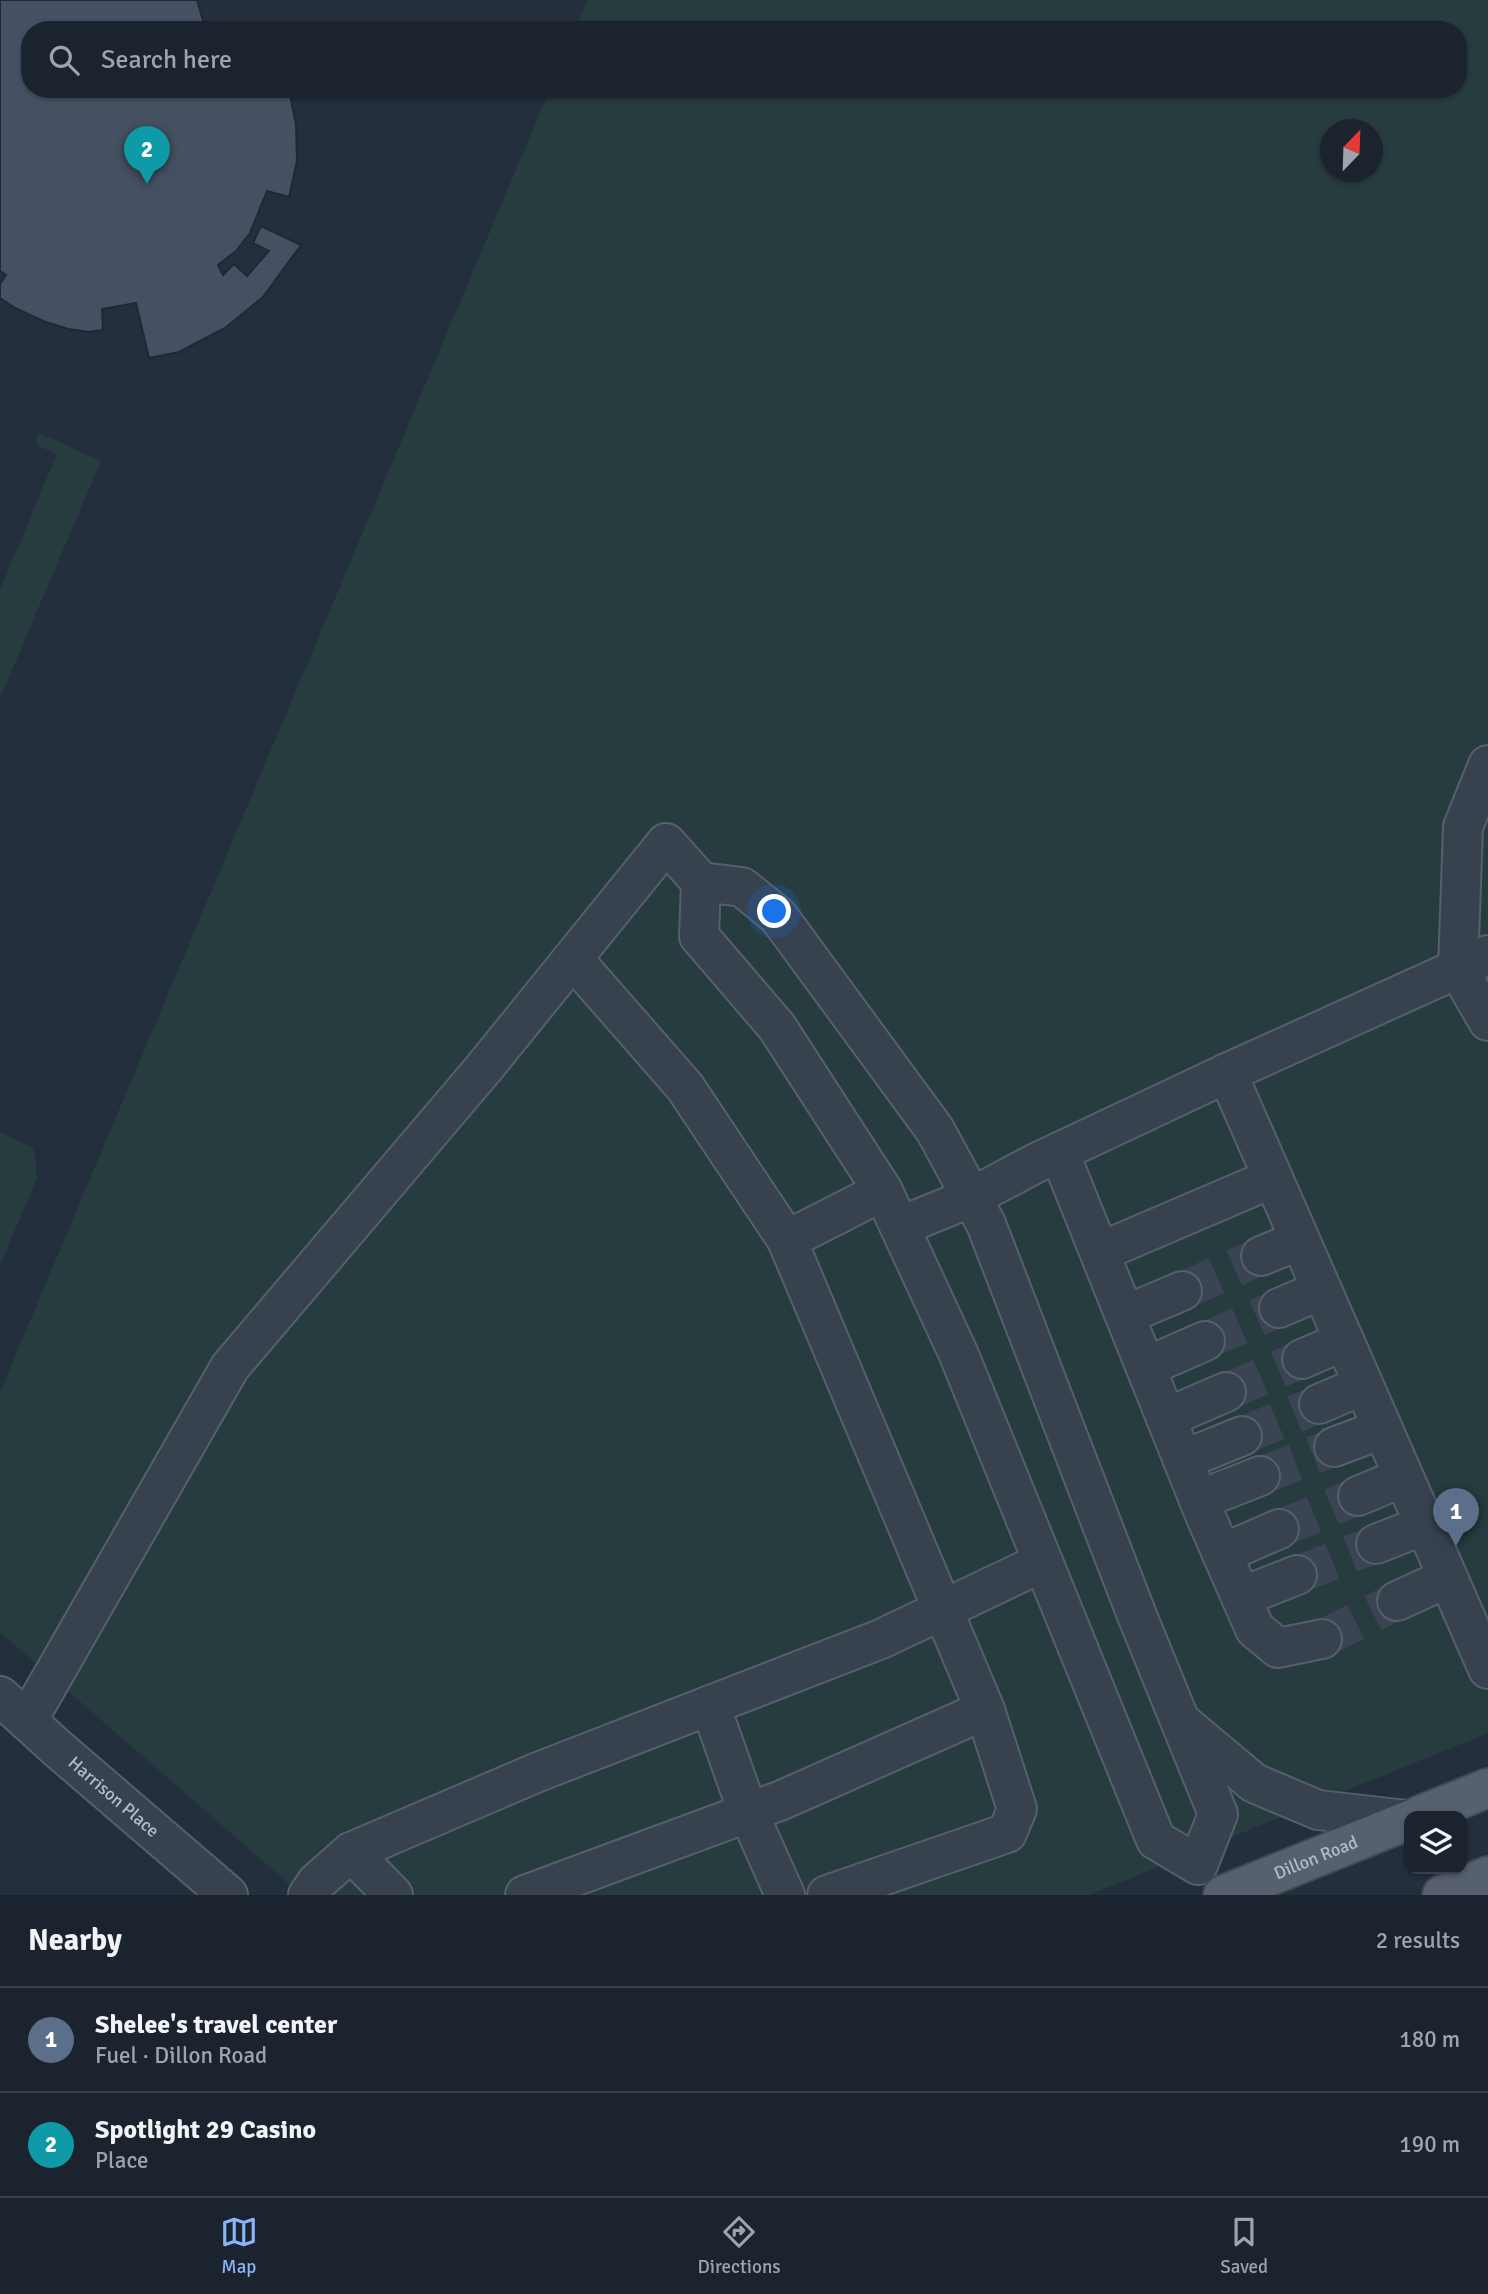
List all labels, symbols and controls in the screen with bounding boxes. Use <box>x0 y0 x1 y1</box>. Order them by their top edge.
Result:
search box <box>21 21 1467 98</box>
icon: search <box>45 41 83 79</box>
text: Search here <box>101 44 232 76</box>
north arrow <box>1320 119 1383 182</box>
pin: 2 <box>124 126 170 184</box>
your location <box>757 894 791 928</box>
pin: 1 <box>1433 1488 1479 1546</box>
street label: Harrison Place <box>64 1752 164 1842</box>
map controls <box>1404 1811 1467 1874</box>
button: layers <box>1404 1811 1467 1874</box>
street label: Dillon Road <box>1271 1831 1361 1884</box>
text: Nearby <box>28 1922 122 1959</box>
text: 2 results <box>1376 1926 1460 1955</box>
text: Shelee's travel center <box>95 2009 337 2041</box>
text: 1 <box>45 2025 57 2054</box>
text: 180 m <box>1399 2025 1460 2054</box>
text: Fuel · Dillon Road <box>95 2041 267 2070</box>
text: Spotlight 29 Casino <box>95 2114 316 2146</box>
text: 2 <box>45 2130 57 2159</box>
text: 190 m <box>1399 2130 1460 2159</box>
text: Place <box>95 2146 149 2175</box>
tab: Map <box>220 2213 258 2279</box>
tab: Directions <box>698 2213 781 2279</box>
tab: Saved <box>1220 2213 1268 2279</box>

